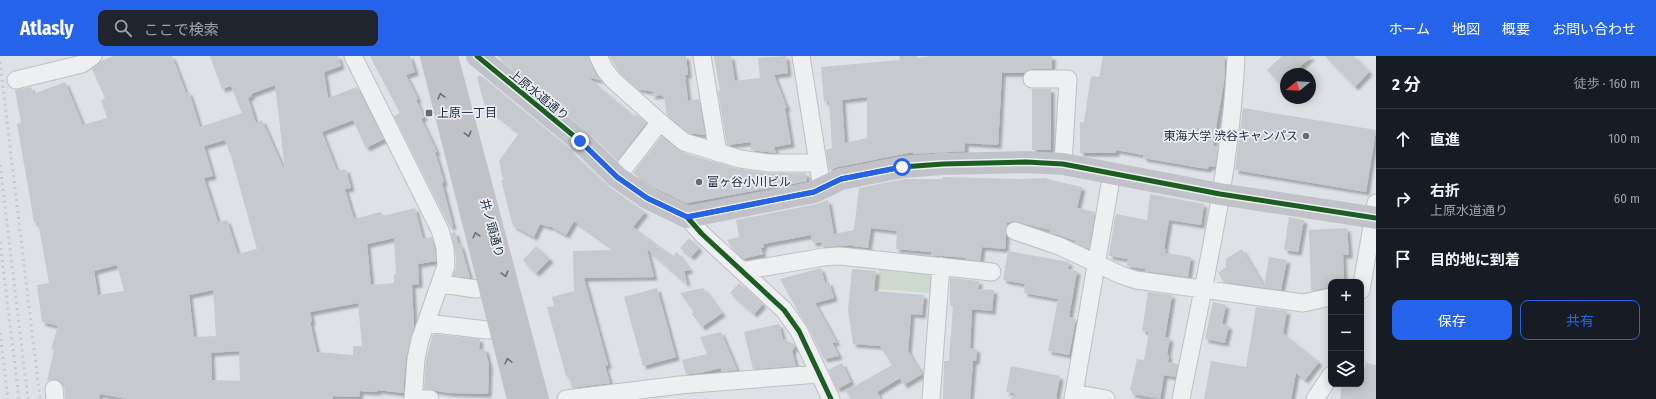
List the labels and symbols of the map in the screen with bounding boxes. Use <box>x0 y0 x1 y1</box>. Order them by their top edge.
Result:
street label: 上原水道通り <box>507 67 571 123</box>
north arrow <box>1280 68 1316 104</box>
one-way arrow <box>437 92 446 99</box>
place label: 上原一丁目 <box>437 106 497 120</box>
marker: 上原一丁目 <box>424 108 434 118</box>
place label: 東海大学 渋谷キャンパス <box>1163 129 1298 143</box>
one-way arrow <box>463 131 472 138</box>
marker: 東海大学 渋谷キャンパス <box>1301 131 1311 141</box>
route end <box>571 132 589 150</box>
route start <box>893 158 911 176</box>
place label: 富ヶ谷小川ビル <box>707 175 791 189</box>
marker: 富ヶ谷小川ビル <box>694 177 704 187</box>
street label: 井ノ頭通り <box>477 197 507 259</box>
one-way arrow <box>473 232 481 238</box>
one-way arrow <box>500 270 508 277</box>
one-way arrow <box>505 358 513 364</box>

